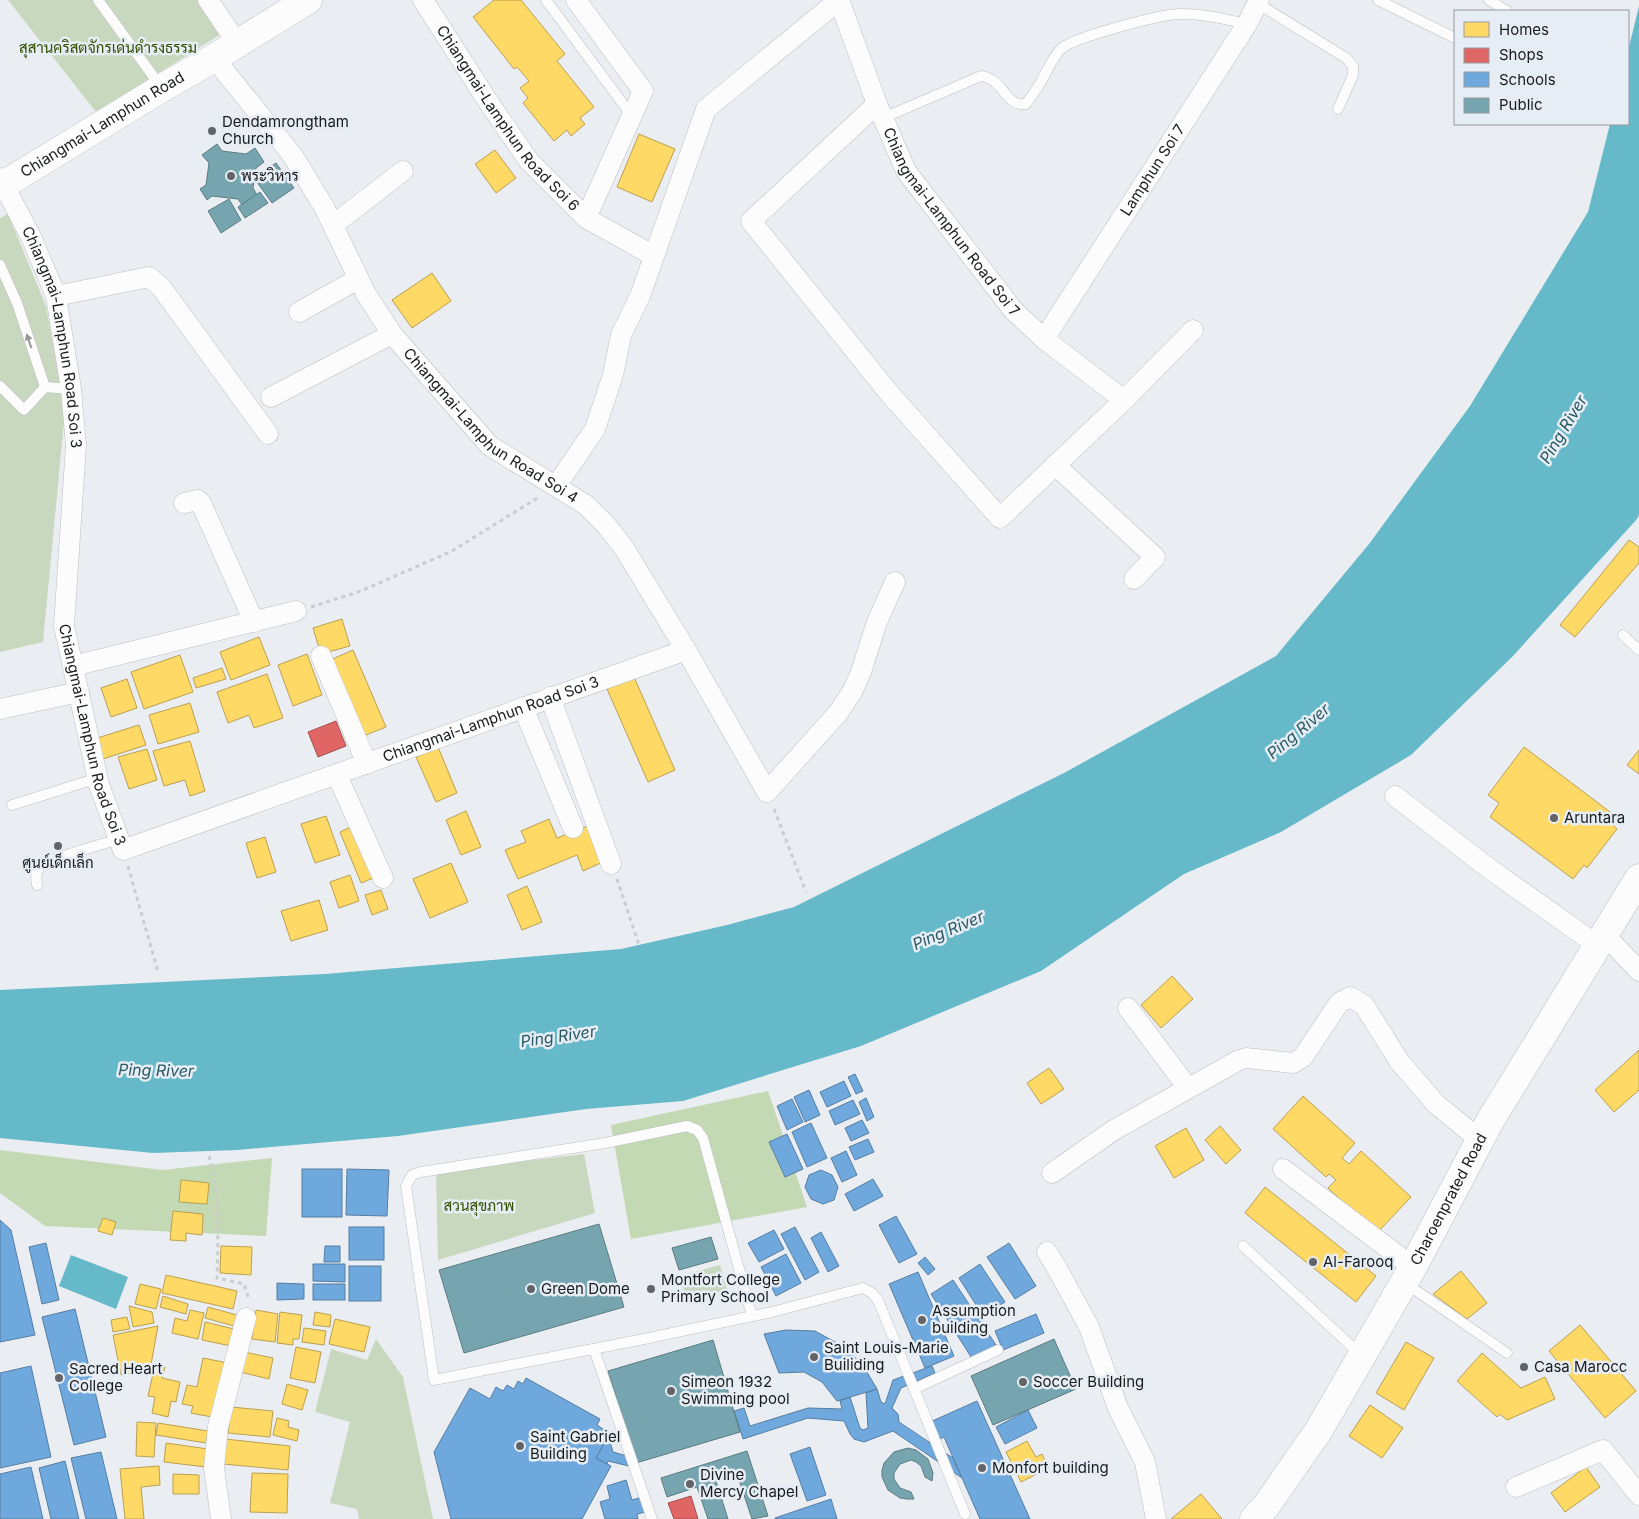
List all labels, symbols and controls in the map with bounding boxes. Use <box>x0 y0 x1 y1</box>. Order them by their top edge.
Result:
legend <box>1454 10 1629 125</box>
text: Homes <box>1499 20 1549 39</box>
street label: Chiangmai-Lamphun Road Soi 6 <box>433 21 584 215</box>
park label: สุสานคริสตจักรเด่นดำรงธรรม <box>19 38 197 59</box>
text: Shops <box>1499 45 1544 64</box>
street label: Chiangmai-Lamphun Road <box>17 67 188 181</box>
text: Schools <box>1499 70 1556 89</box>
text: Public <box>1499 95 1542 114</box>
place label: Dendamrongtham Church <box>222 112 349 148</box>
street label: Lamphun Soi 7 <box>1116 120 1189 219</box>
street label: Chiangmai-Lamphun Road Soi 7 <box>879 124 1024 320</box>
marker: Dendamrongtham Church <box>206 125 218 137</box>
place label: พระวิหาร <box>241 166 299 185</box>
marker: พระวิหาร <box>225 170 237 182</box>
street label: Chiangmai-Lamphun Road Soi 3 <box>18 223 86 449</box>
one-way arrow <box>25 333 32 348</box>
street label: Chiangmai-Lamphun Road Soi 4 <box>400 344 582 507</box>
water label: Ping River <box>1535 390 1592 467</box>
street label: Chiangmai-Lamphun Road Soi 3 <box>55 622 130 848</box>
street label: Chiangmai-Lamphun Road Soi 3 <box>380 672 601 766</box>
water label: Ping River <box>1262 698 1334 763</box>
place label: Aruntara <box>1564 808 1625 827</box>
marker: Aruntara <box>1548 812 1560 824</box>
marker: ศูนย์เด็กเล็ก <box>52 840 64 852</box>
place label: ศูนย์เด็กเล็ก <box>22 852 94 873</box>
water label: Ping River <box>909 906 988 954</box>
water label: Ping River <box>519 1021 598 1051</box>
water label: Ping River <box>118 1059 195 1081</box>
street label: Charoenprated Road <box>1406 1130 1491 1268</box>
park label: สวนสุขภาพ <box>444 1196 514 1217</box>
place label: Al-Farooq <box>1323 1252 1393 1271</box>
marker: Al-Farooq <box>1307 1256 1319 1268</box>
place label: Montfort College Primary School <box>661 1270 780 1306</box>
place label: Green Dome <box>541 1279 630 1298</box>
marker: Green Dome <box>525 1283 537 1295</box>
marker: Montfort College Primary School <box>645 1283 657 1295</box>
place label: Assumption building <box>932 1301 1016 1337</box>
marker: Assumption building <box>916 1314 928 1326</box>
place label: Saint Louis-Marie Builiding <box>824 1338 949 1374</box>
marker: Saint Louis-Marie Builiding <box>808 1351 820 1363</box>
place label: Casa Marocc <box>1534 1357 1627 1376</box>
place label: Sacred Heart College <box>69 1359 163 1395</box>
marker: Casa Marocc <box>1518 1361 1530 1373</box>
marker: Sacred Heart College <box>53 1372 65 1384</box>
place label: Simeon 1932 Swimming pool <box>681 1372 790 1408</box>
place label: Soccer Building <box>1033 1372 1144 1391</box>
marker: Soccer Building <box>1017 1376 1029 1388</box>
marker: Simeon 1932 Swimming pool <box>665 1385 677 1397</box>
place label: Saint Gabriel Building <box>530 1427 620 1463</box>
marker: Saint Gabriel Building <box>514 1440 526 1452</box>
place label: Monfort building <box>992 1458 1109 1477</box>
marker: Monfort building <box>976 1462 988 1474</box>
place label: Divine Mercy Chapel <box>700 1465 798 1501</box>
marker: Divine Mercy Chapel <box>684 1478 696 1490</box>

